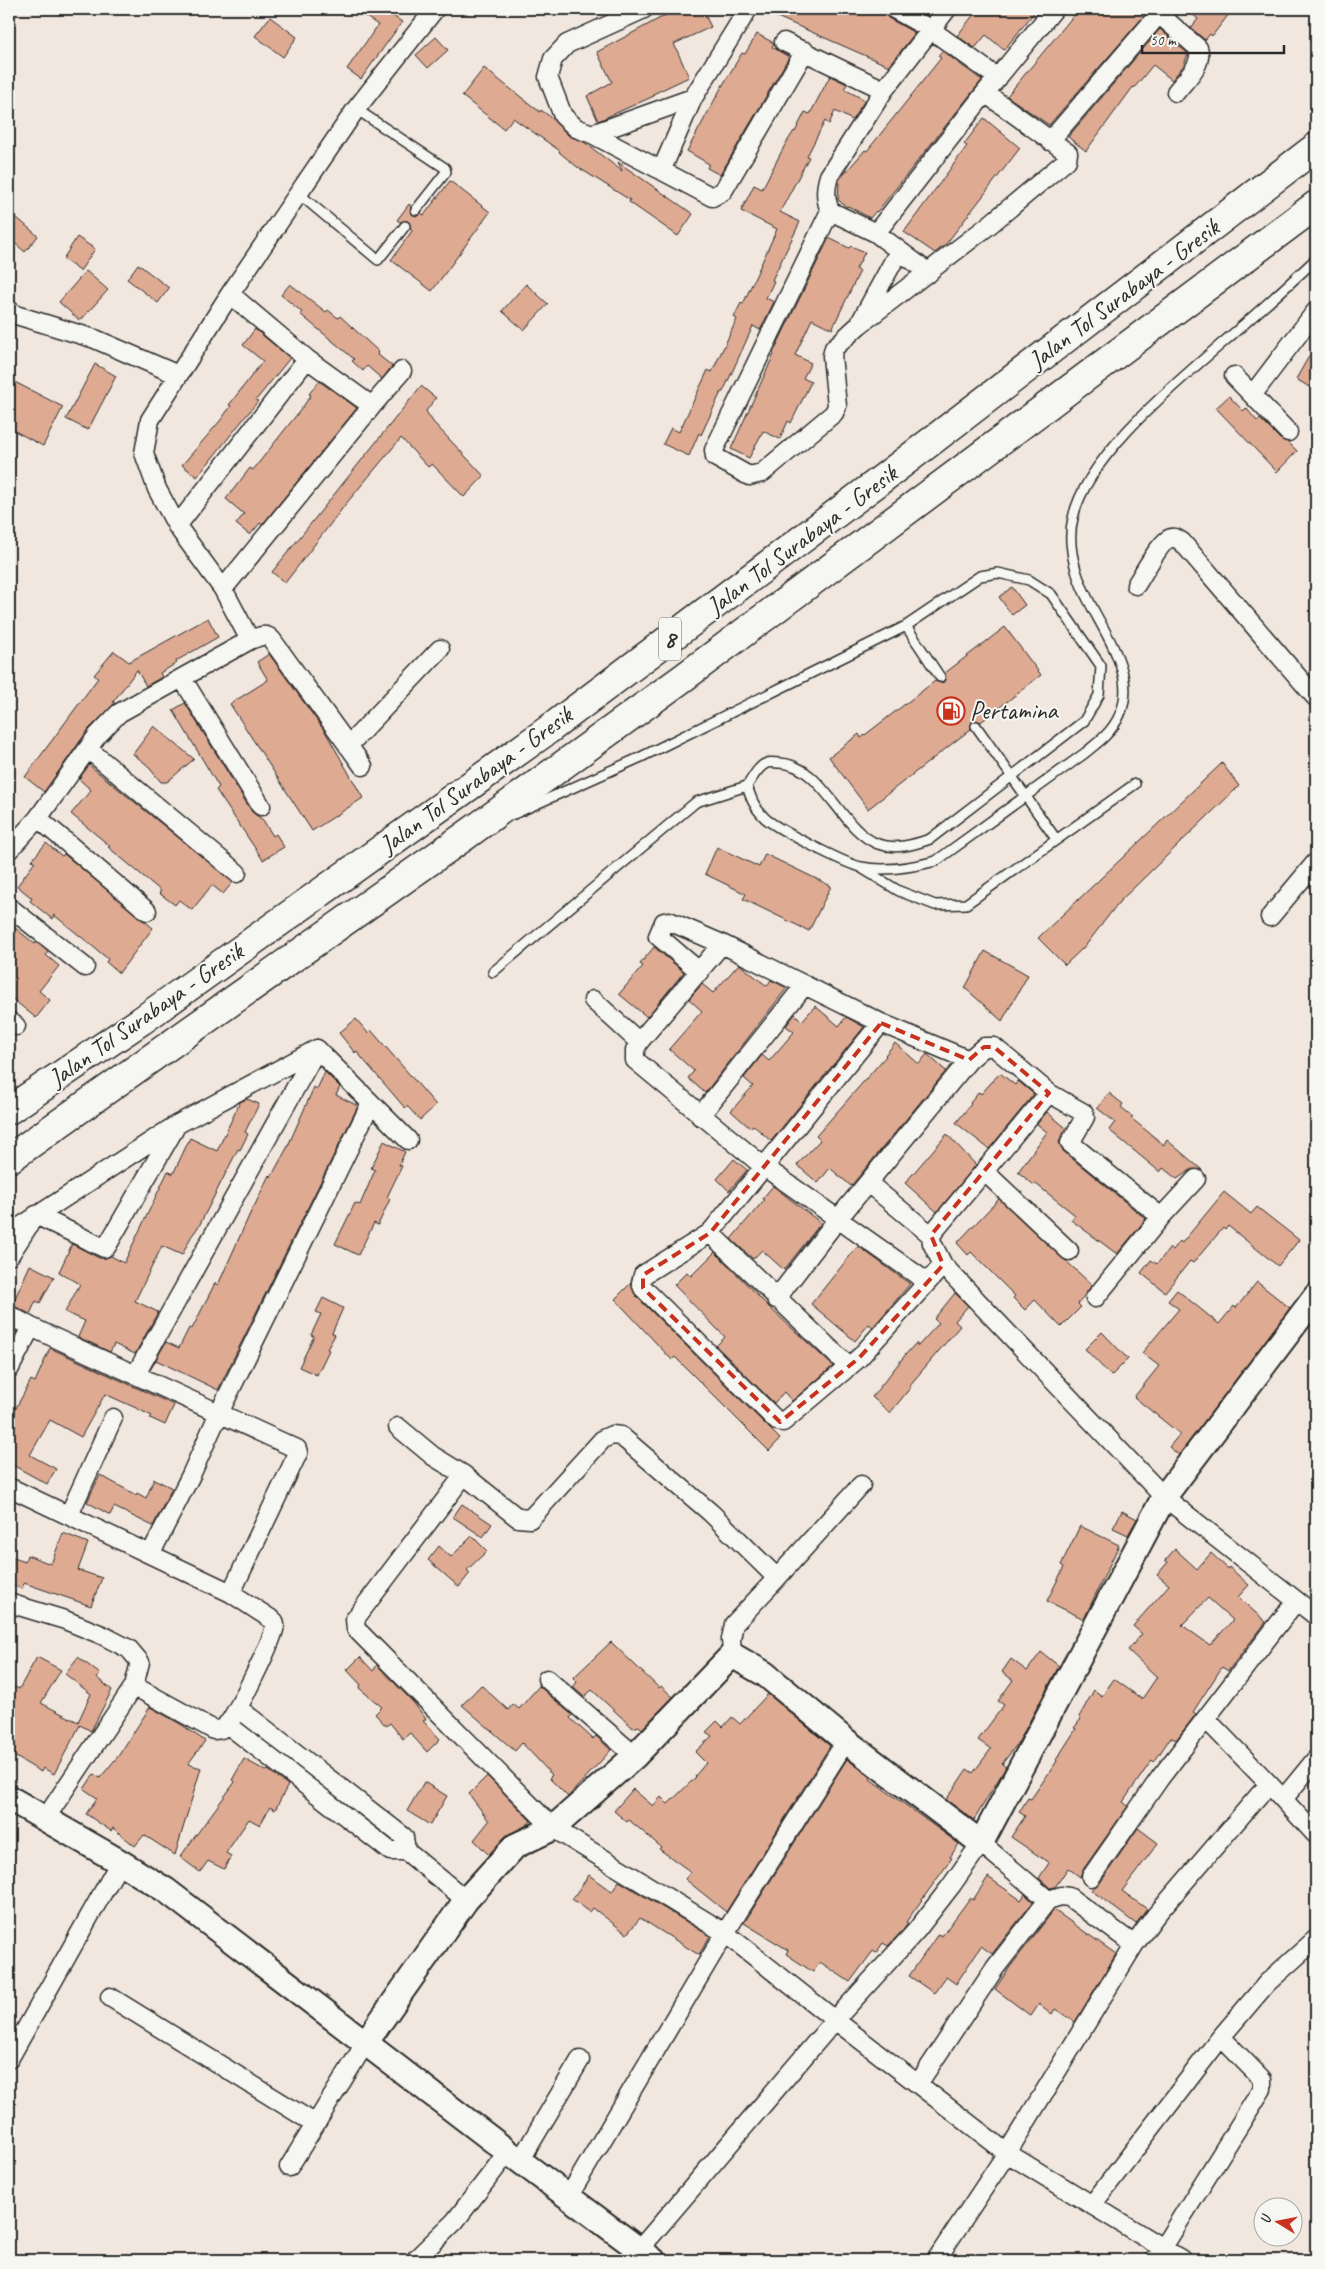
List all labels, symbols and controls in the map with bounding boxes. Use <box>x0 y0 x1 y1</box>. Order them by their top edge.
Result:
scale bar <box>1142 22 1285 54</box>
text: 50 m <box>1150 31 1177 50</box>
street label: Jalan Tol Surabaya - Gresik <box>1022 211 1227 377</box>
street label: Jalan Tol Surabaya - Gresik <box>700 457 905 623</box>
road number: 8 <box>659 618 681 660</box>
place label: Pertamina <box>970 695 1059 727</box>
fuel station icon: Pertamina <box>936 696 966 726</box>
street label: Jalan Tol Surabaya - Gresik <box>373 698 580 861</box>
street label: Jalan Tol Surabaya - Gresik <box>42 935 251 1095</box>
north arrow <box>1252 2196 1302 2246</box>
text: U <box>1257 2212 1275 2225</box>

